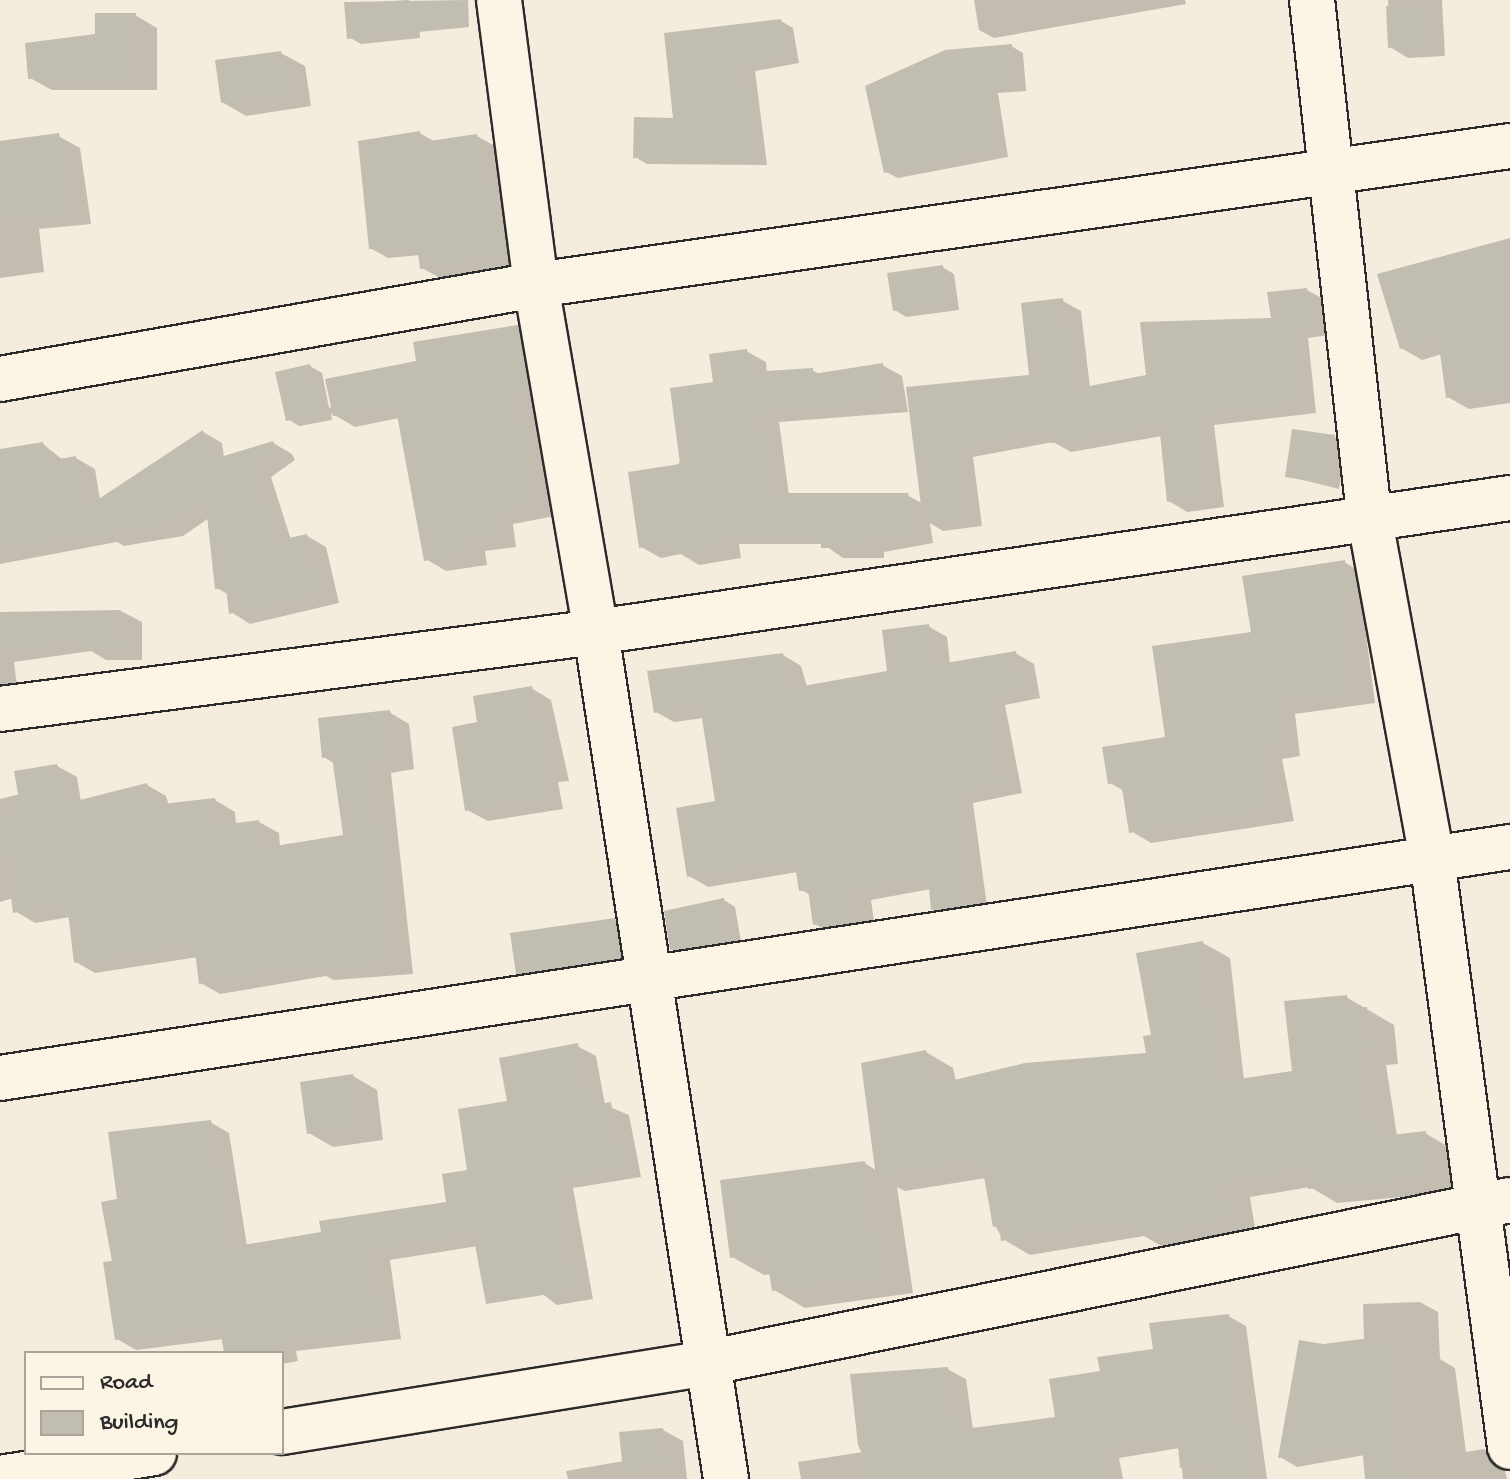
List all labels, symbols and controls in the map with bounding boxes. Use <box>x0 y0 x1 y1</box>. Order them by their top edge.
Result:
legend <box>24 1351 284 1455</box>
text: Road <box>100 1369 152 1398</box>
text: Building <box>100 1409 178 1438</box>

